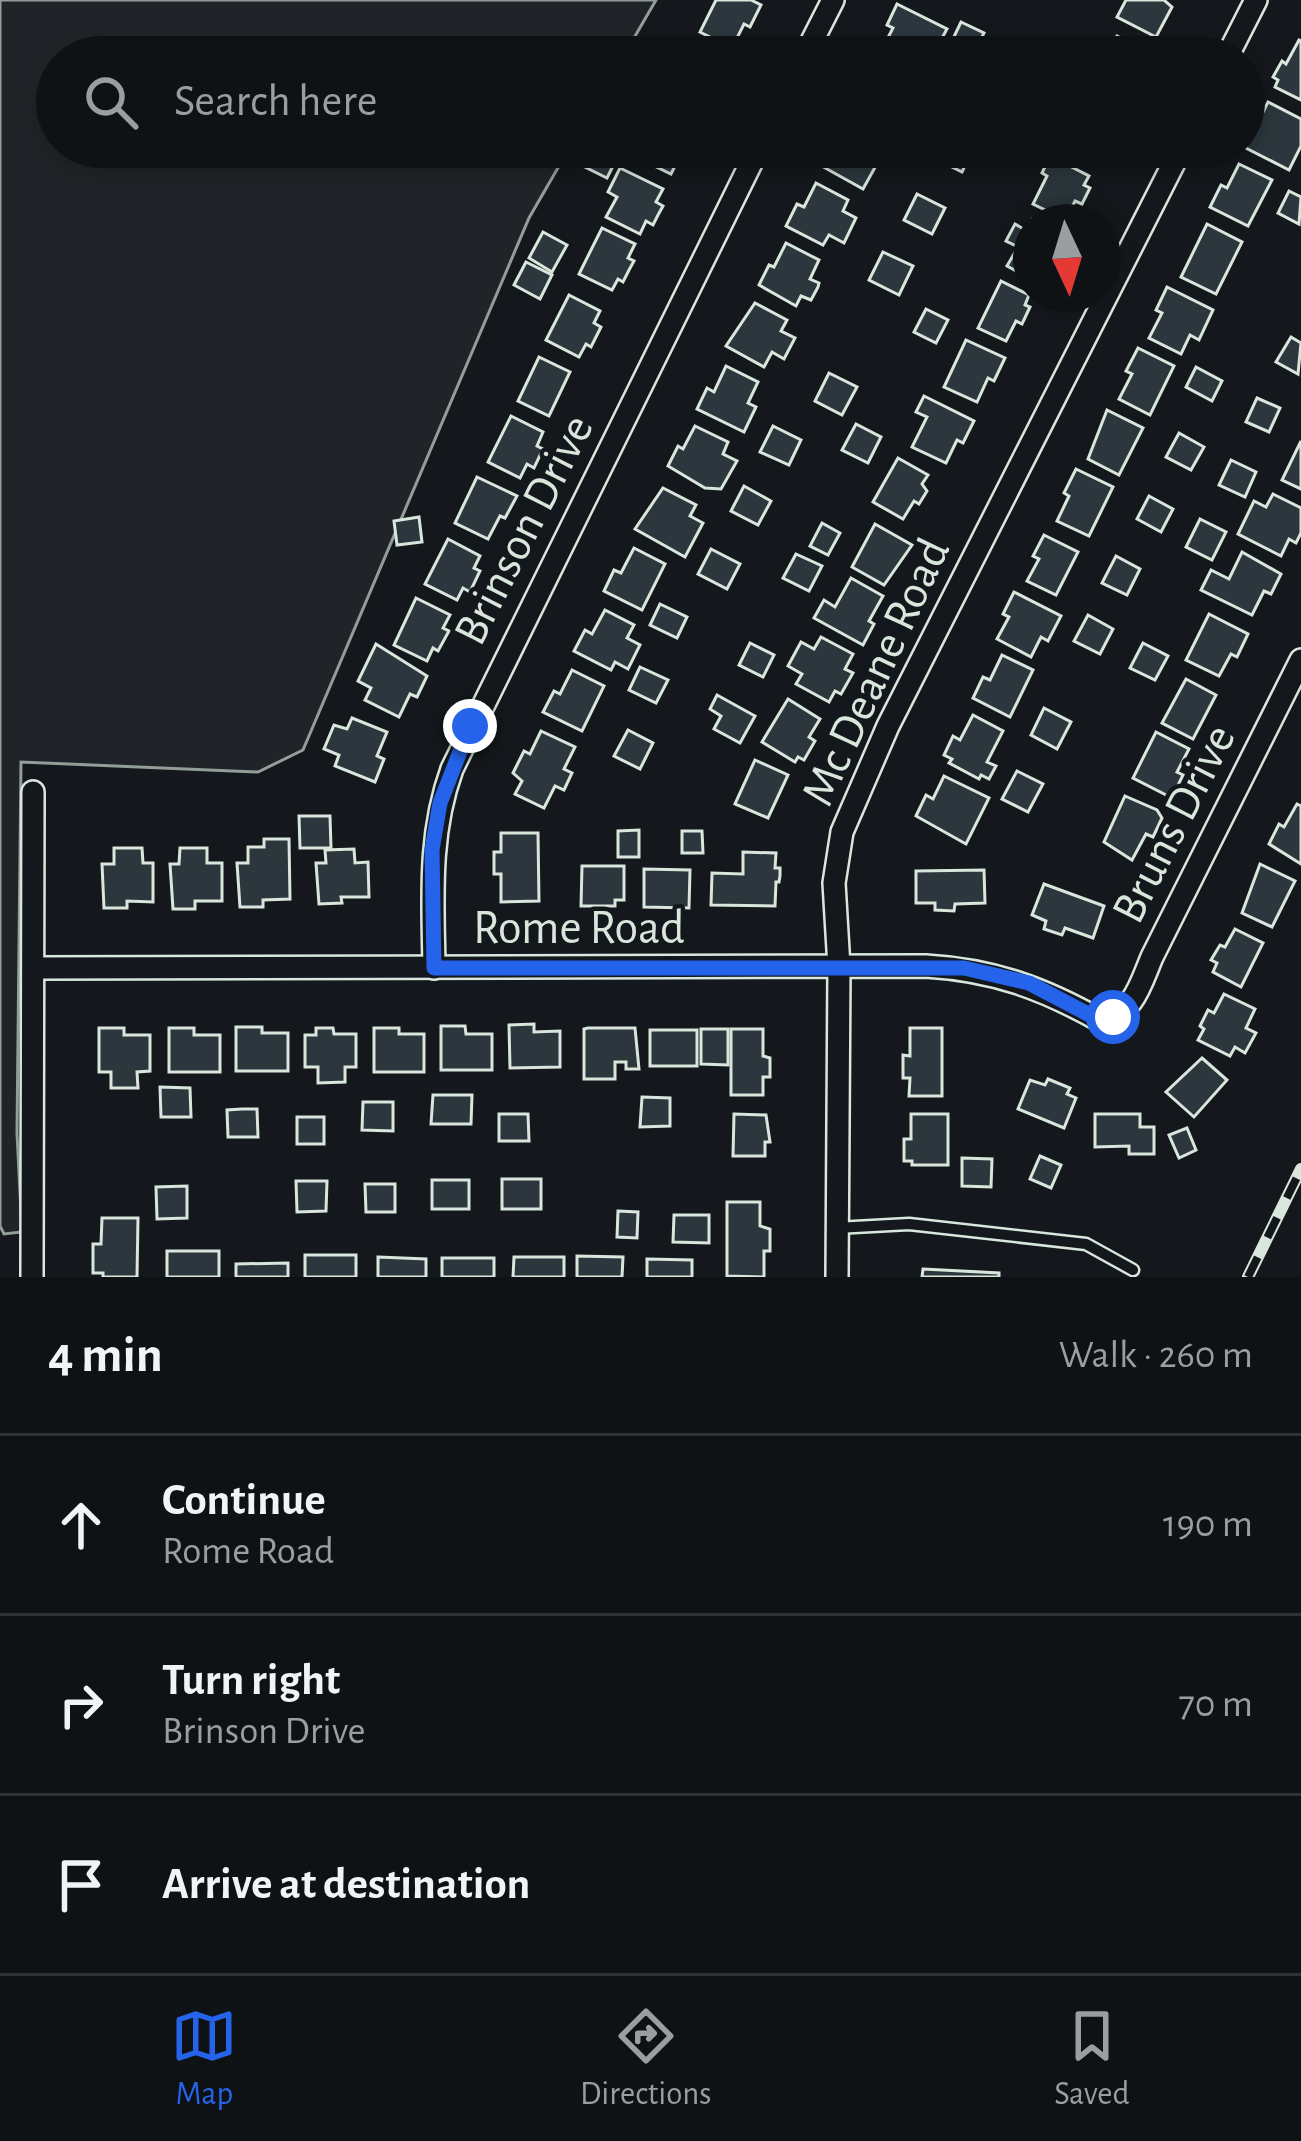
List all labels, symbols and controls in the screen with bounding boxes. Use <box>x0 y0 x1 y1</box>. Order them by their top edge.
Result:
search box <box>36 36 1265 168</box>
icon: search <box>78 69 144 135</box>
text: Search here <box>174 79 377 124</box>
north arrow <box>1013 204 1121 312</box>
street label: Brinson Drive <box>446 408 603 653</box>
street label: Mc Deane Road <box>794 531 959 813</box>
route end <box>443 699 497 753</box>
street label: Bruns Drive <box>1104 718 1245 931</box>
street label: Rome Road <box>473 905 685 953</box>
route start <box>1086 990 1140 1044</box>
text: 4 min <box>48 1330 163 1381</box>
text: Walk · 260 m <box>1059 1336 1253 1375</box>
text: Continue <box>162 1478 326 1523</box>
icon: ahead <box>48 1492 114 1558</box>
text: 190 m <box>1163 1505 1253 1544</box>
text: Rome Road <box>162 1532 334 1571</box>
text: Turn right <box>162 1658 340 1703</box>
icon: right <box>48 1672 114 1738</box>
text: 70 m <box>1179 1685 1253 1724</box>
text: Brinson Drive <box>162 1712 366 1751</box>
icon: arrive <box>48 1852 114 1918</box>
text: Arrive at destination <box>162 1862 530 1907</box>
tab: Map <box>171 2003 237 2115</box>
tab: Directions <box>580 2003 711 2115</box>
tab: Saved <box>1054 2003 1130 2115</box>

